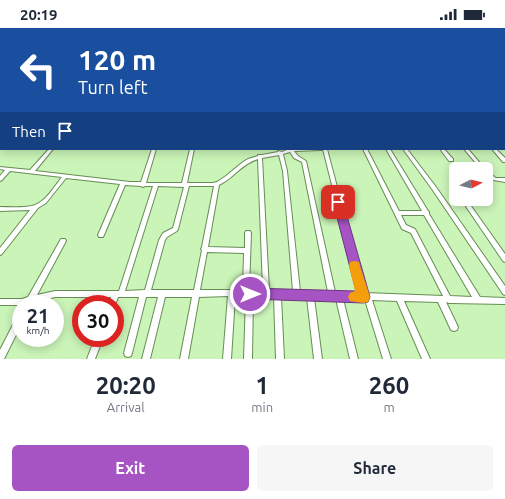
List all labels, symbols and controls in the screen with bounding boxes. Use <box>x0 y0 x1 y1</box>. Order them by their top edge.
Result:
text: 20:19 <box>20 6 58 23</box>
icon: left <box>12 44 64 96</box>
text: 120 m <box>78 44 156 75</box>
text: Turn left <box>78 77 148 97</box>
icon: arrive <box>54 120 76 142</box>
text: Then <box>12 123 46 140</box>
north arrow <box>449 162 493 206</box>
map controls <box>449 162 493 206</box>
pin <box>321 185 355 219</box>
icon: arrive <box>327 191 349 213</box>
position arrow <box>229 273 271 315</box>
speed limit sign: 30 <box>72 295 124 347</box>
text: 21 <box>27 304 49 327</box>
text: km/h <box>26 325 50 336</box>
text: 20:20 <box>96 372 156 399</box>
text: 1 <box>255 372 269 399</box>
text: 260 <box>369 372 409 399</box>
text: Arrival <box>107 400 145 414</box>
text: min <box>251 400 273 414</box>
text: m <box>383 400 395 414</box>
button: Exit <box>12 445 249 491</box>
button: Share <box>257 445 493 491</box>

